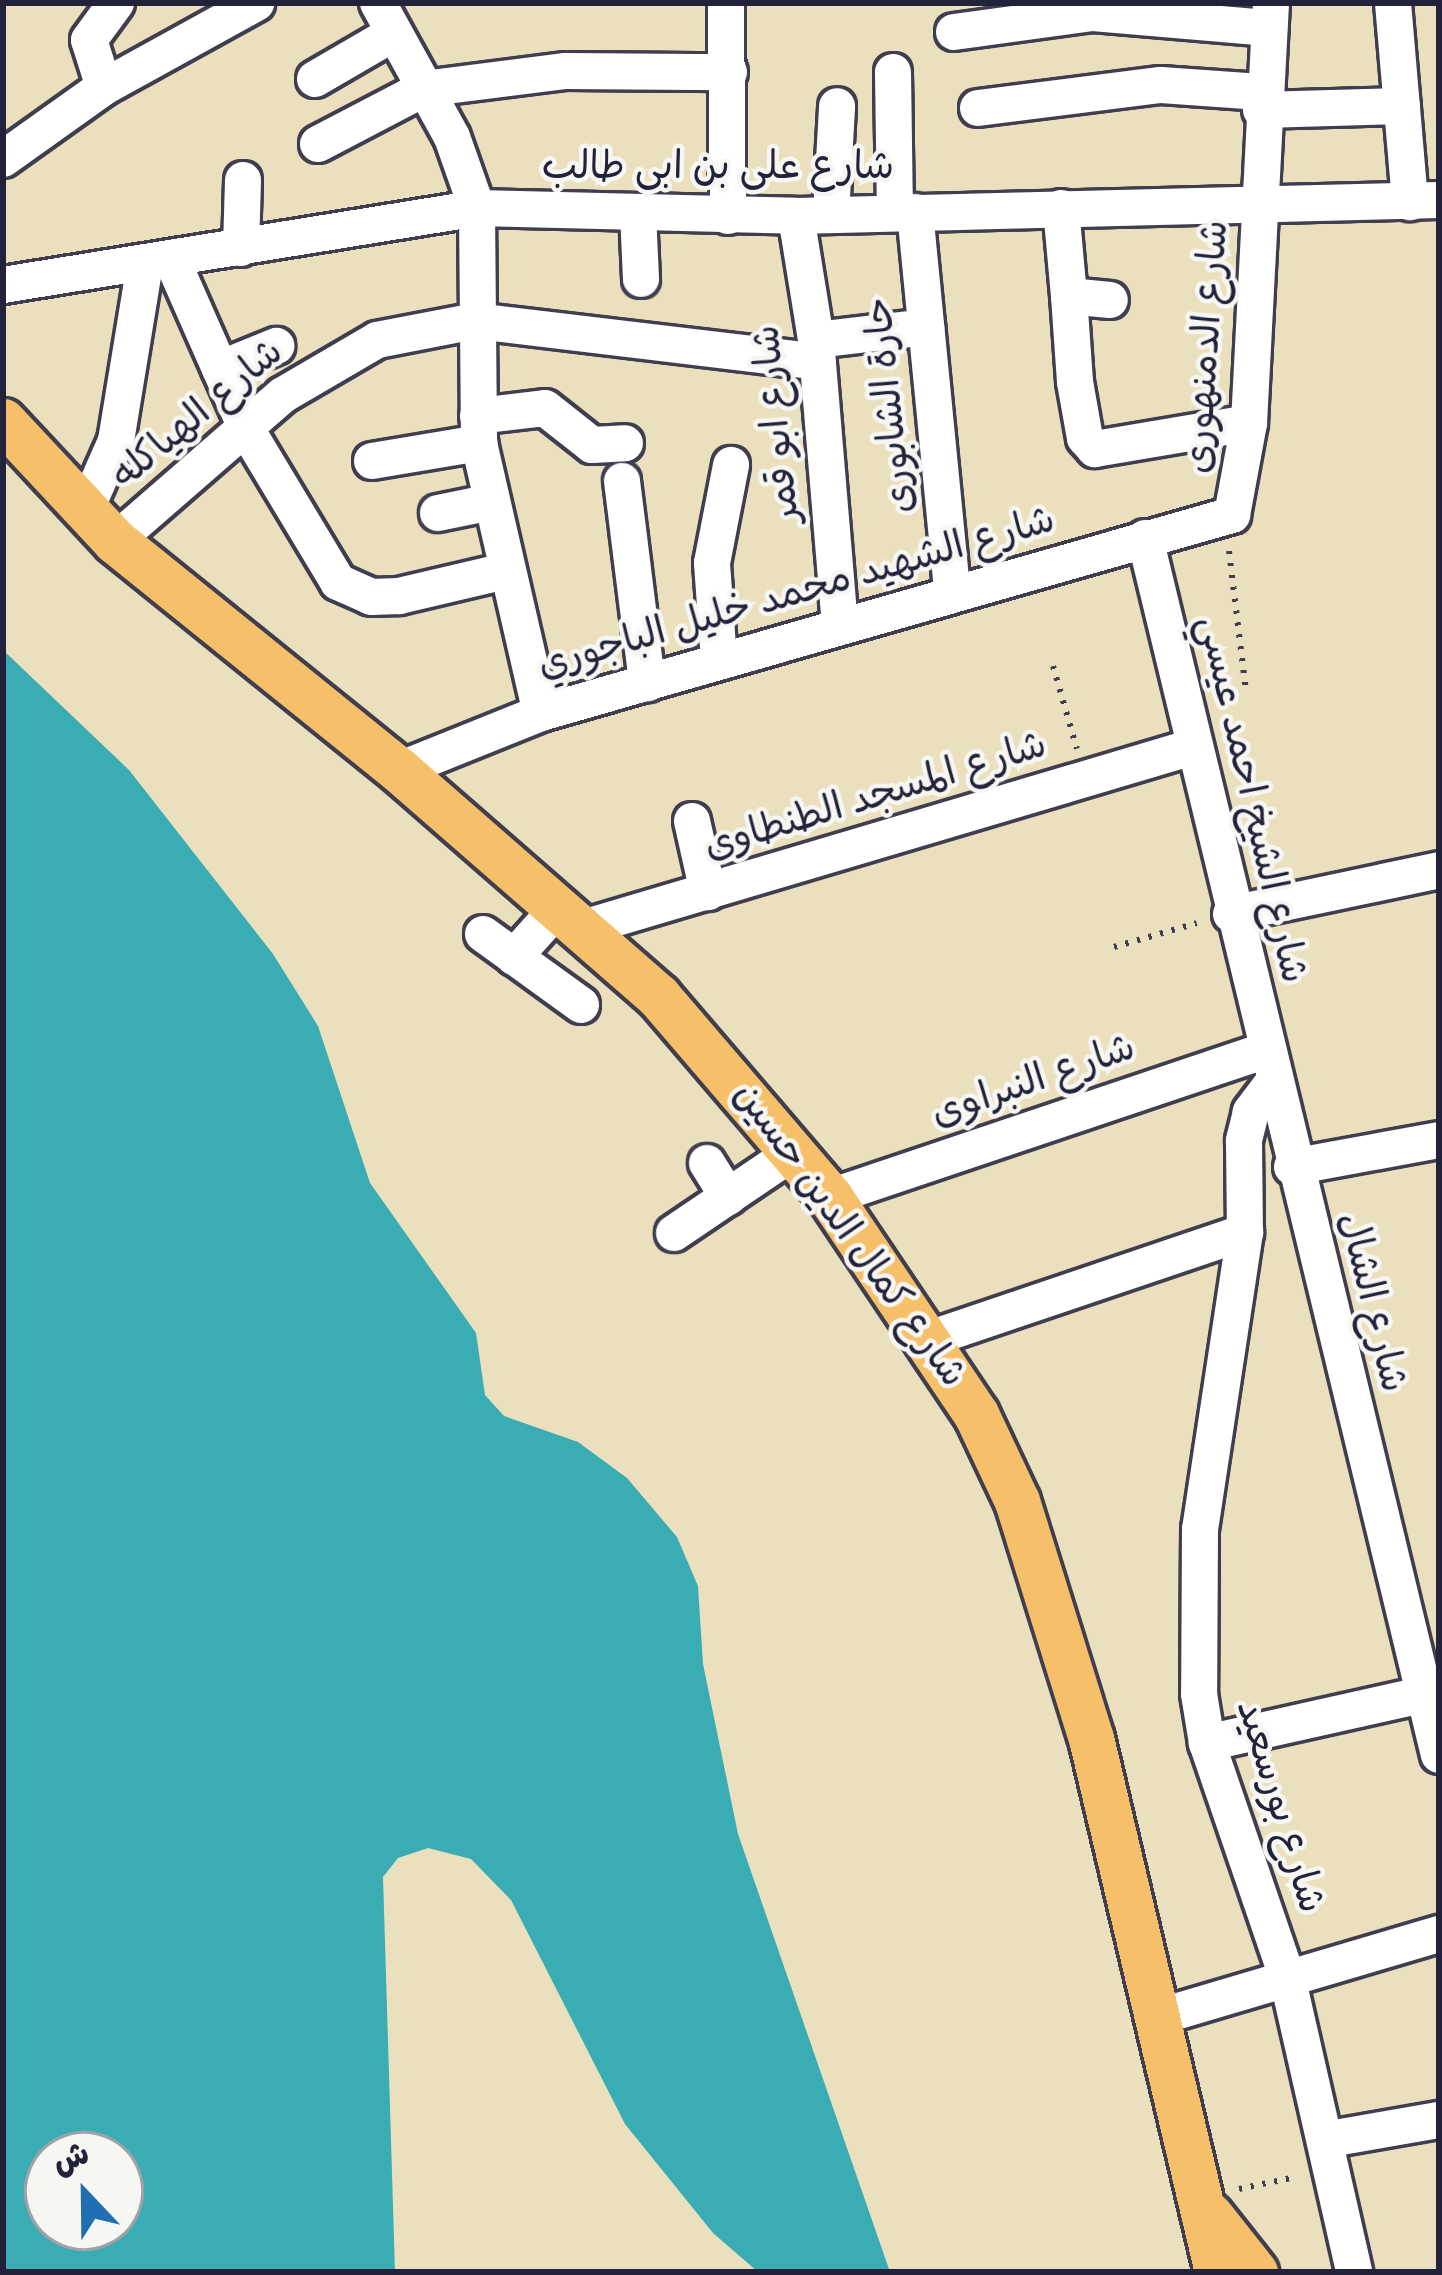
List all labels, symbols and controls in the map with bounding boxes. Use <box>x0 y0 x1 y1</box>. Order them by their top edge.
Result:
street label: شارع على بن ابى طالب <box>542 146 894 192</box>
street label: شارع الدمنهورى <box>1177 219 1241 475</box>
street label: حارة الشابورى <box>857 295 927 515</box>
street label: شارع ابو قمر <box>745 323 813 525</box>
street label: شارع الهياكله <box>104 331 294 501</box>
street label: شارع الشهيد محمد خليل الباجوري <box>533 499 1061 691</box>
street label: شارع الشيخ احمد عيسي <box>1185 612 1315 988</box>
street label: شارع المسجد الطنطاوى <box>699 724 1053 872</box>
street label: شارع النبراوى <box>926 1026 1142 1140</box>
street label: شارع كمال الدين حسين <box>721 1074 975 1398</box>
street label: شارع الشال <box>1325 1208 1415 1398</box>
street label: شارع بورسعيد <box>1223 1695 1333 1919</box>
north arrow <box>24 2131 144 2251</box>
text: ش <box>46 2131 97 2189</box>

